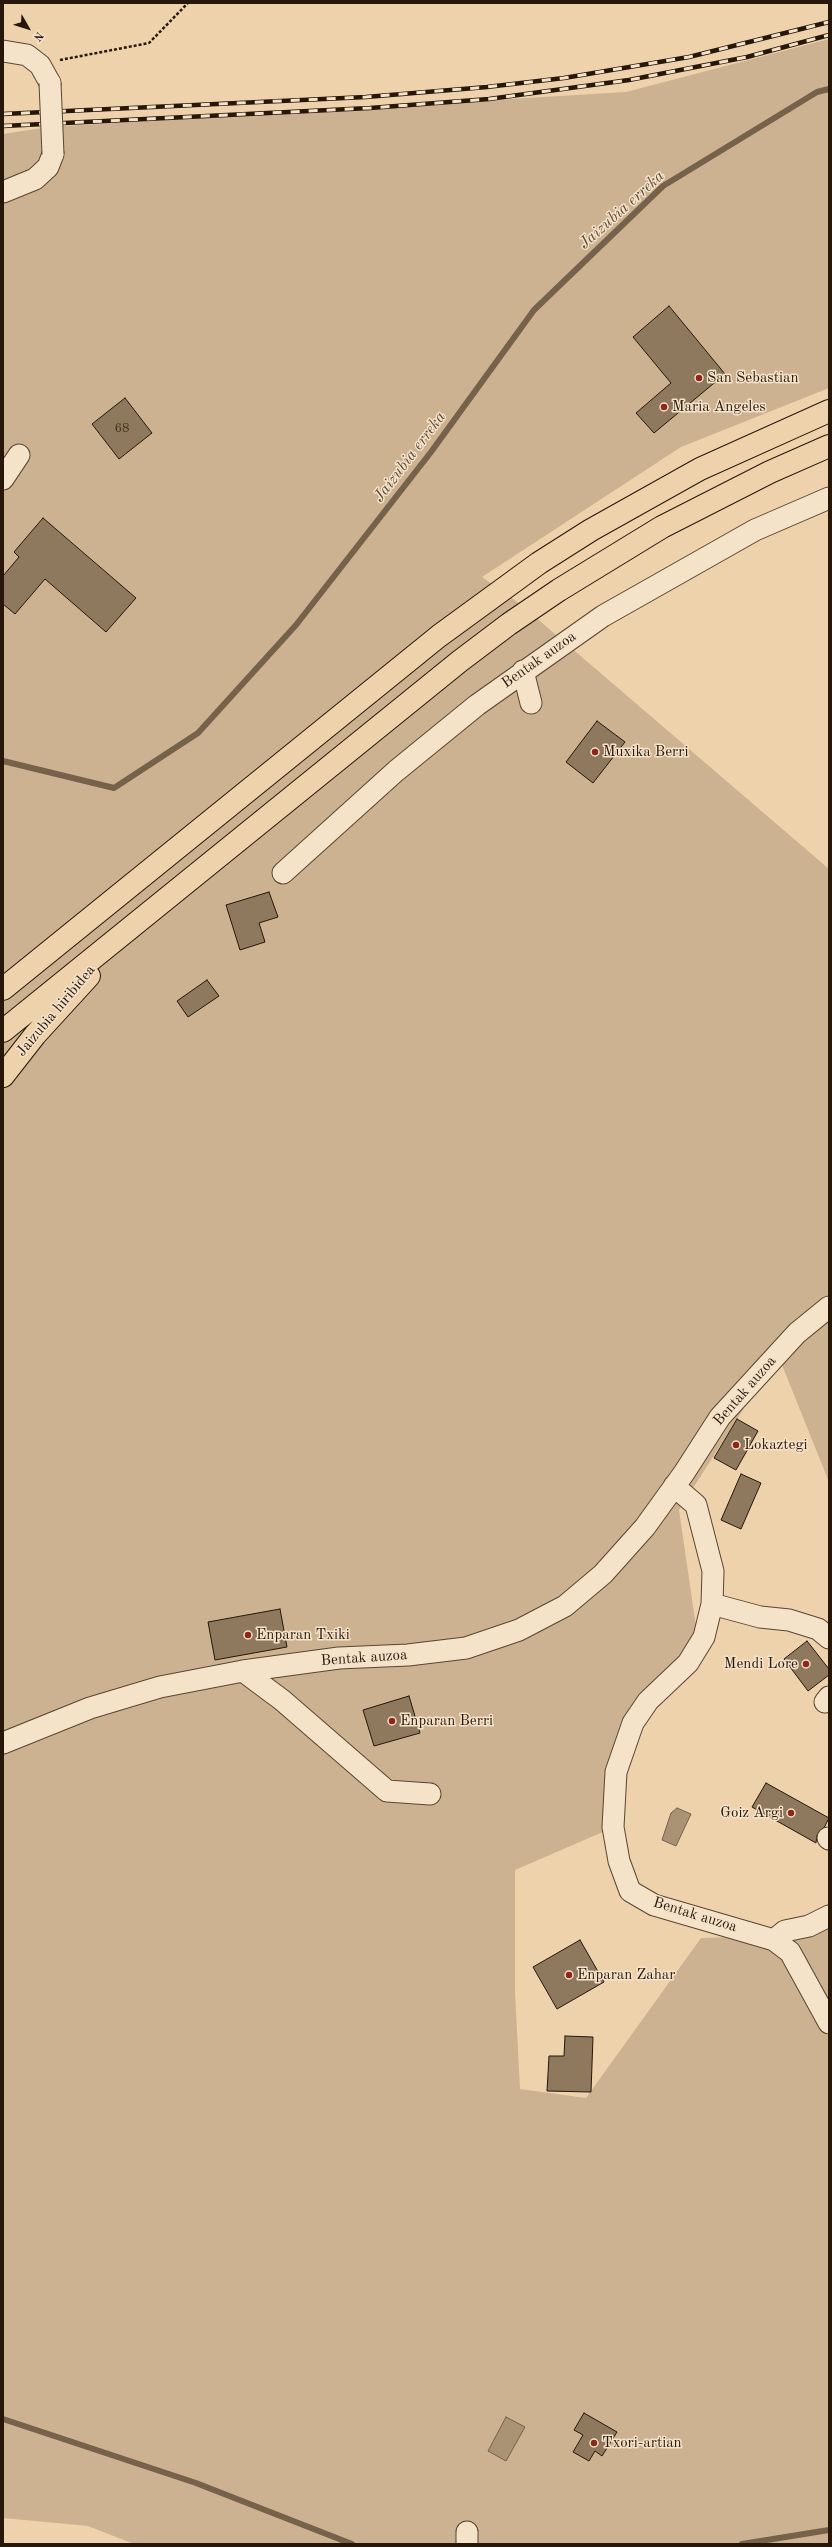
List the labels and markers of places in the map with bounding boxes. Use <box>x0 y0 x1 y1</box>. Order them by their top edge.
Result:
place label: San Sebastian <box>707 369 799 387</box>
marker: San Sebastian <box>694 373 704 383</box>
place label: Maria Angeles <box>672 398 766 416</box>
marker: Maria Angeles <box>659 402 669 412</box>
place label: Muxika Berri <box>603 743 688 761</box>
marker: Muxika Berri <box>590 747 600 757</box>
place label: Lokaztegi <box>744 1436 808 1454</box>
marker: Lokaztegi <box>731 1440 741 1450</box>
place label: Enparan Txiki <box>256 1626 350 1644</box>
marker: Enparan Txiki <box>243 1630 253 1640</box>
place label: Mendi Lore <box>724 1655 798 1673</box>
marker: Mendi Lore <box>801 1659 811 1669</box>
place label: Enparan Berri <box>400 1712 493 1730</box>
marker: Enparan Berri <box>387 1716 397 1726</box>
place label: Goiz Argi <box>720 1804 783 1822</box>
marker: Goiz Argi <box>786 1808 796 1818</box>
place label: Enparan Zahar <box>577 1966 675 1984</box>
marker: Enparan Zahar <box>564 1970 574 1980</box>
place label: Txori-artian <box>602 2434 682 2452</box>
marker: Txori-artian <box>589 2438 599 2448</box>

